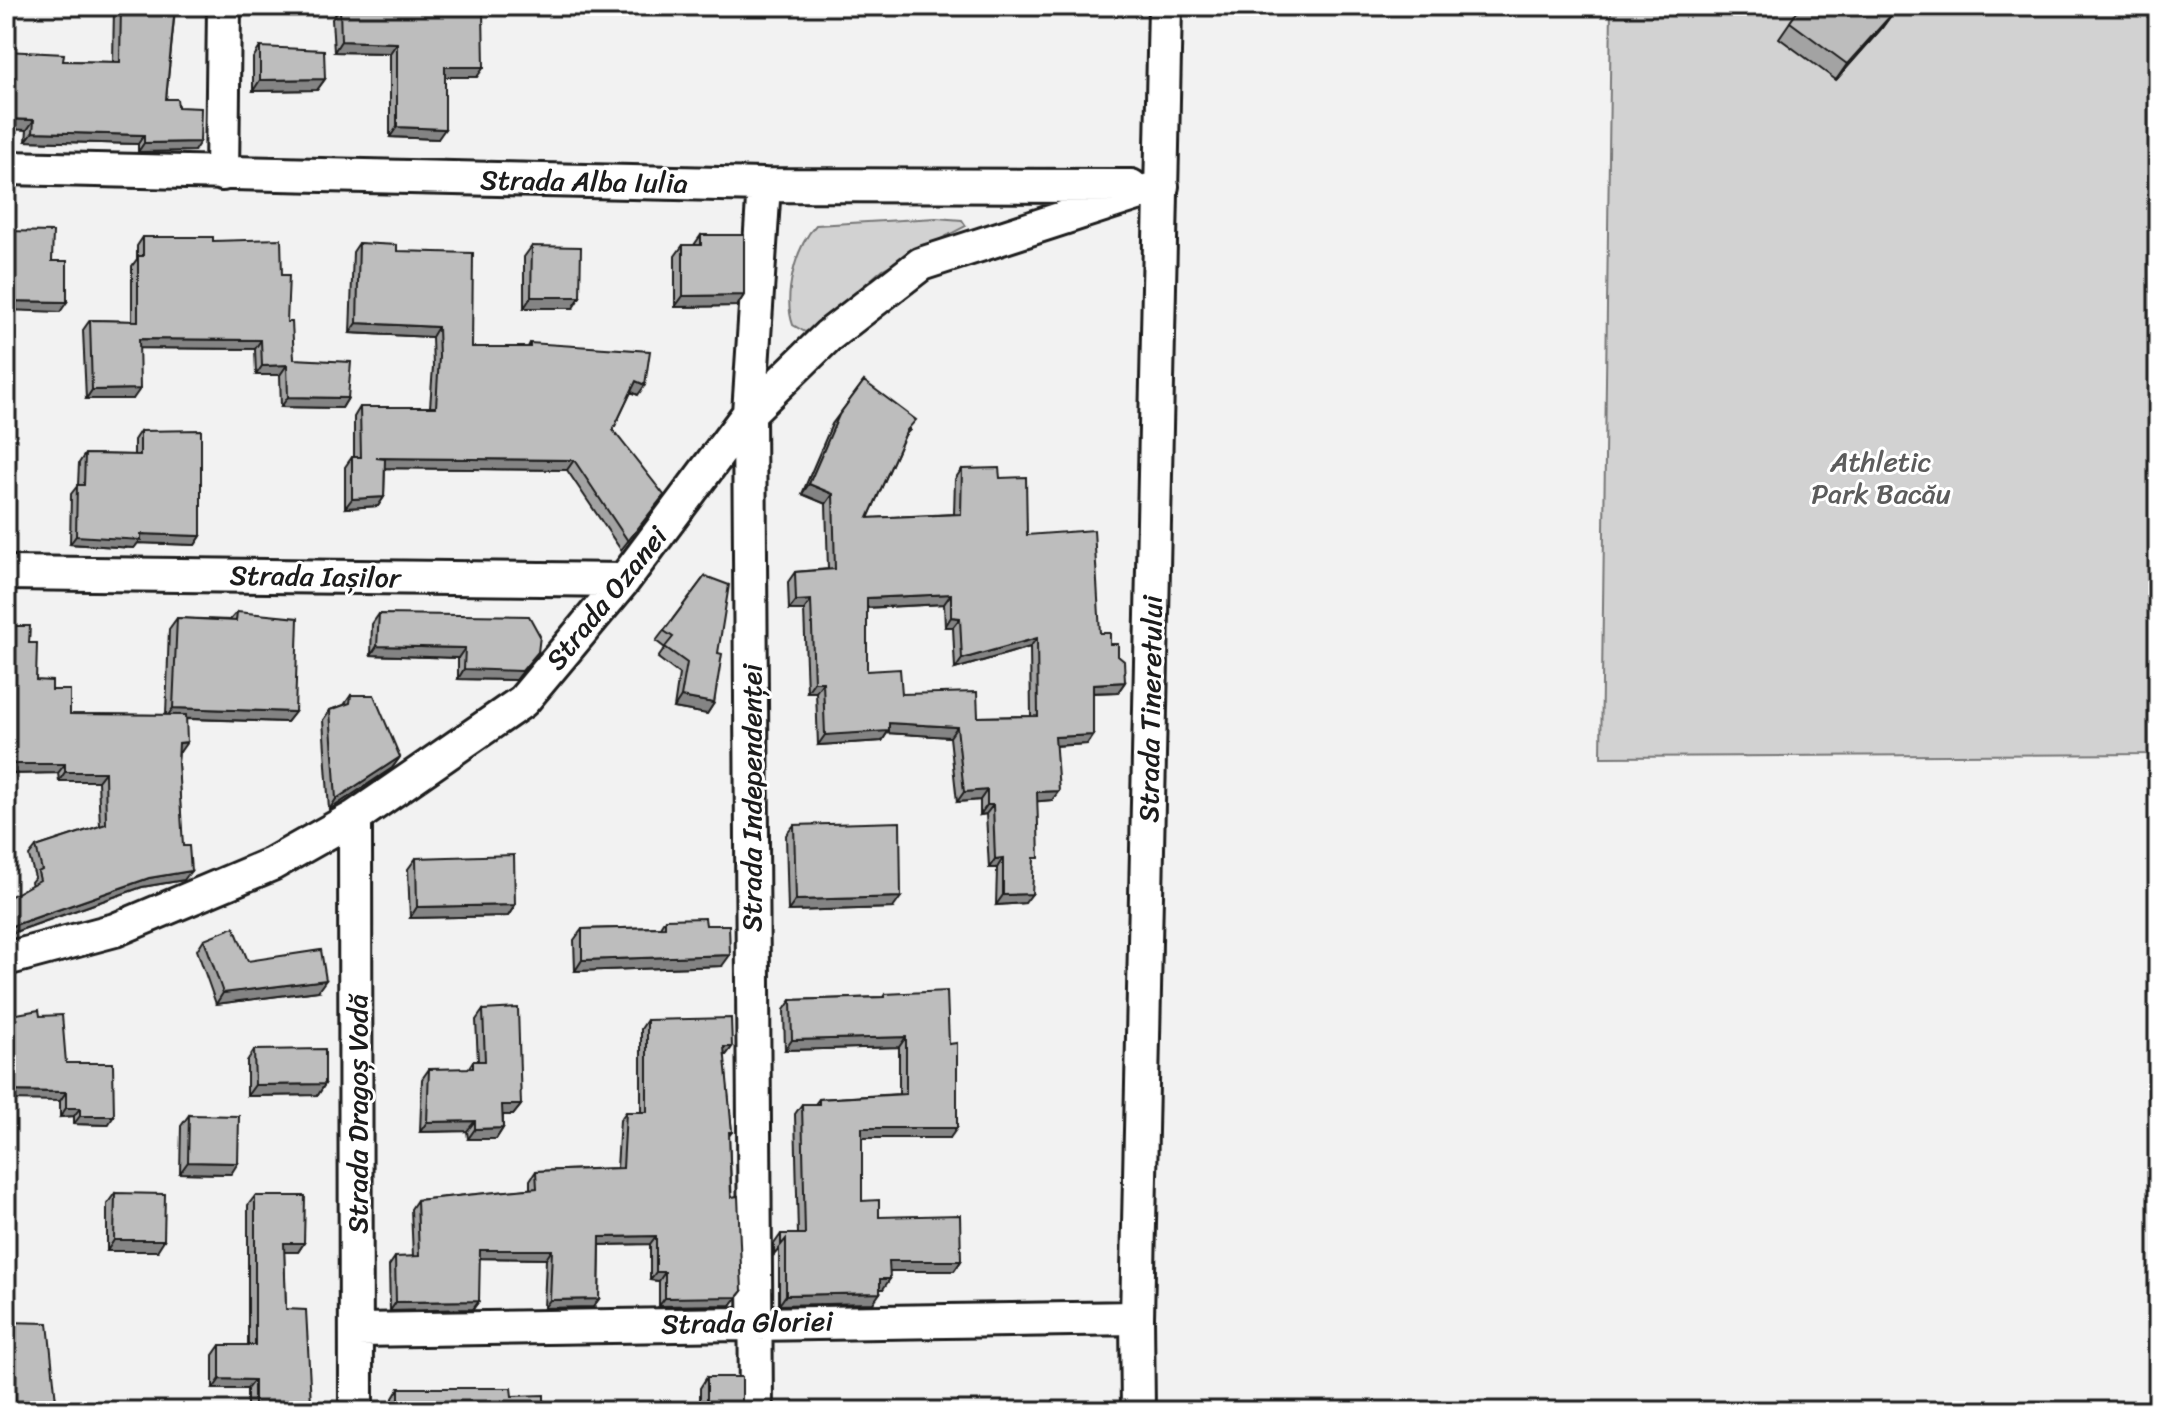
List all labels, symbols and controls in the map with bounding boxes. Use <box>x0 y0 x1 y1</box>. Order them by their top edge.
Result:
street label: Strada Alba Iulia <box>480 155 688 208</box>
park label: Athletic Park Bacău <box>1811 437 1951 518</box>
street label: Strada Ozanei <box>533 514 681 681</box>
street label: Strada Iașilor <box>229 551 402 603</box>
street label: Strada Tineretului <box>1124 594 1177 823</box>
street label: Strada Independenței <box>727 663 776 932</box>
street label: Strada Dragoș Vodă <box>333 993 382 1234</box>
street label: Strada Gloriei <box>661 1296 835 1348</box>

